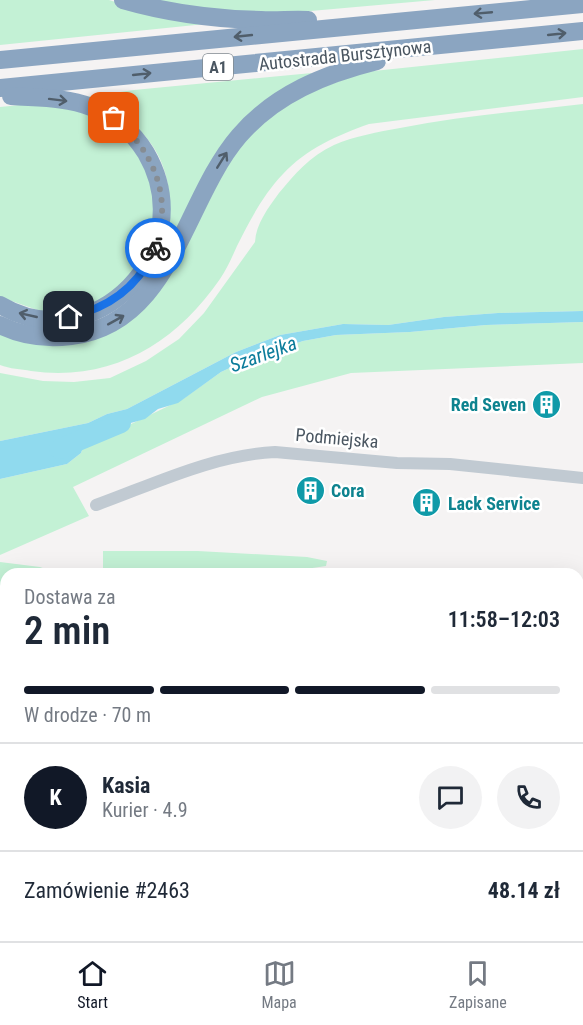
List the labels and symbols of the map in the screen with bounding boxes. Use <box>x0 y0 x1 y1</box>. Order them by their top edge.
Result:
one-way arrow <box>474 8 493 19</box>
one-way arrow <box>546 28 566 39</box>
one-way arrow <box>233 31 253 42</box>
street label: Autostrada Bursztynowa <box>258 36 432 74</box>
road number: A1 <box>203 54 233 80</box>
one-way arrow <box>131 68 151 79</box>
pin <box>88 92 139 143</box>
one-way arrow <box>48 94 68 105</box>
one-way arrow <box>217 152 229 169</box>
courier <box>125 218 185 278</box>
pin <box>43 291 94 342</box>
one-way arrow <box>19 309 38 321</box>
one-way arrow <box>107 314 125 325</box>
water label: Szarlejka <box>226 331 300 377</box>
building icon: Red Seven <box>531 388 563 420</box>
place label: Red Seven <box>451 394 526 415</box>
street label: Podmiejska <box>295 424 379 452</box>
building icon: Cora <box>294 474 326 506</box>
place label: Cora <box>331 480 364 501</box>
building icon: Lack Service <box>411 487 443 519</box>
place label: Lack Service <box>448 493 540 514</box>

